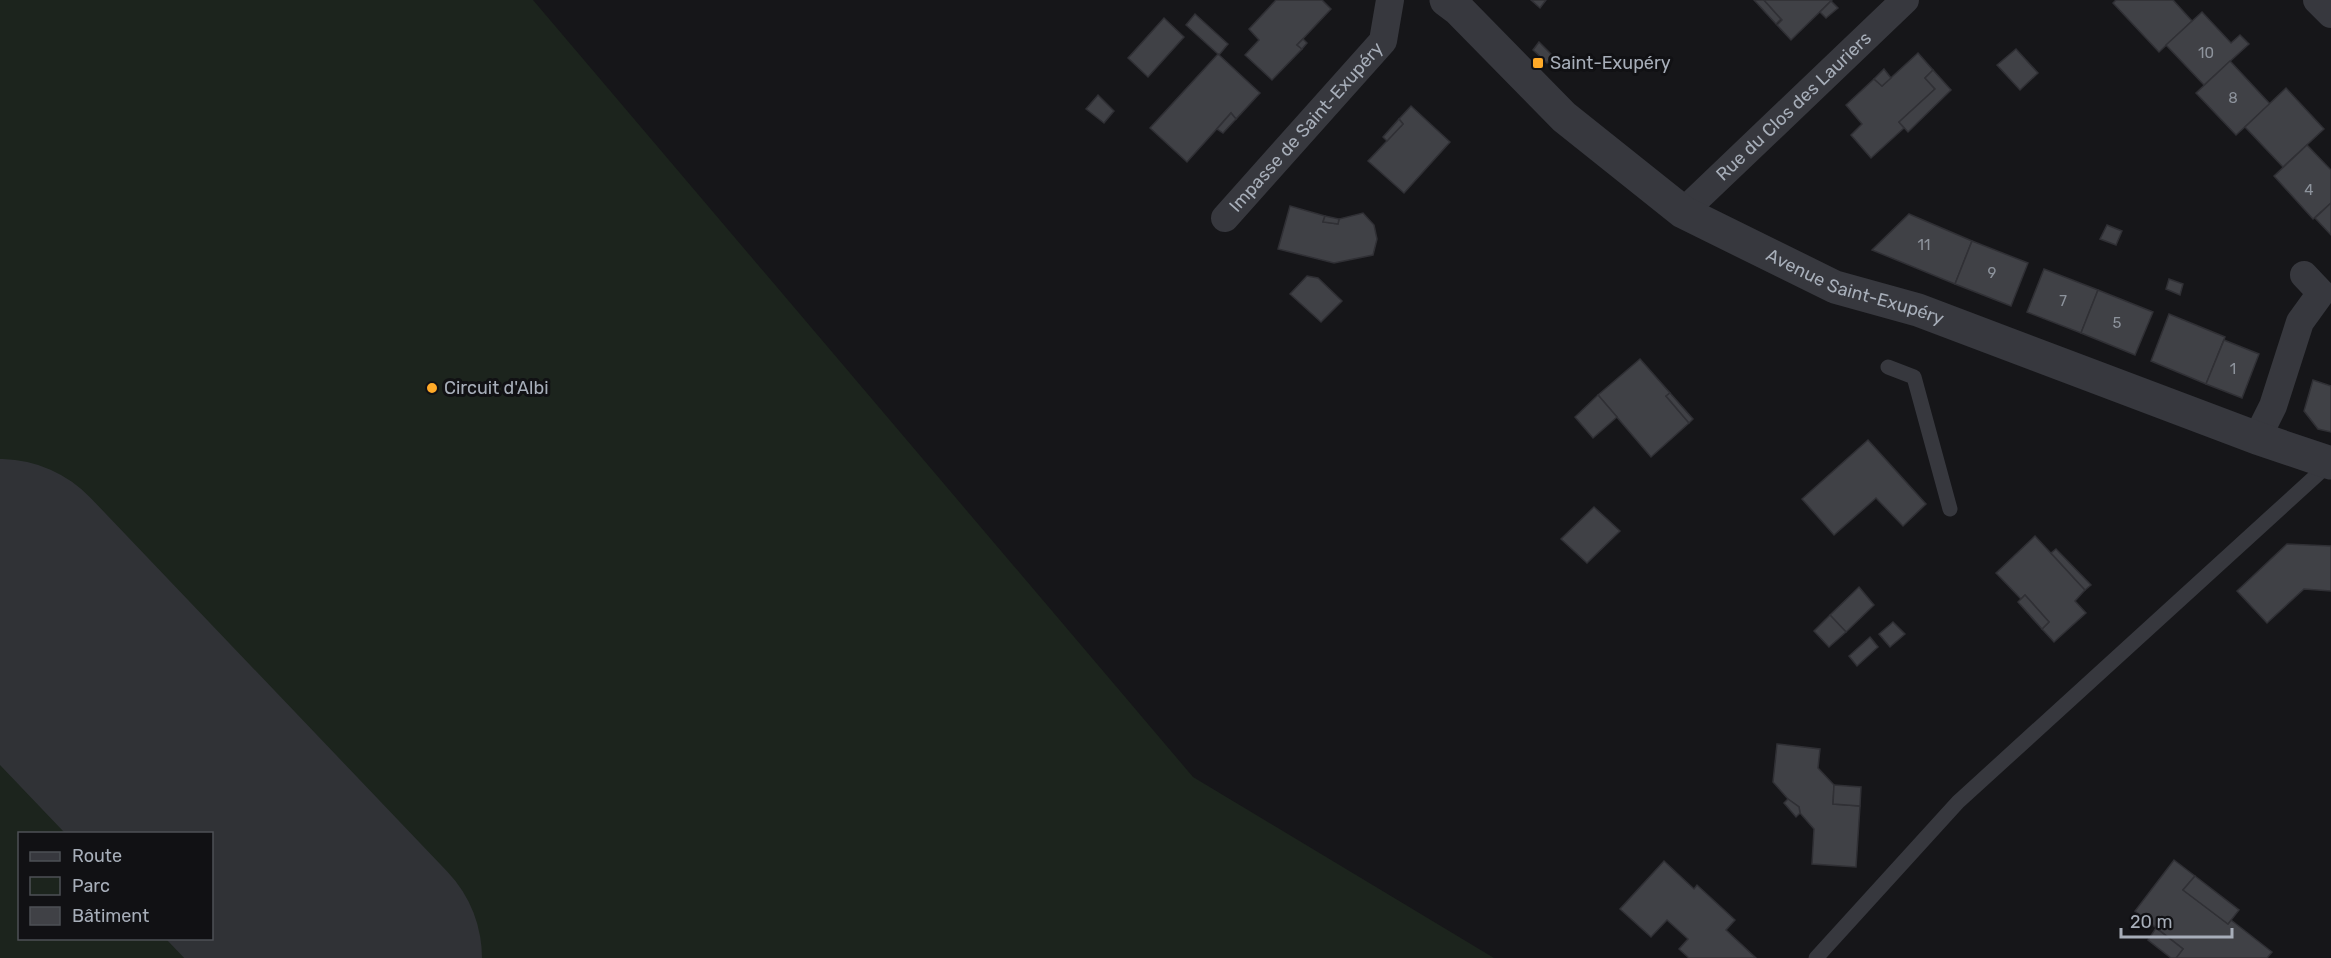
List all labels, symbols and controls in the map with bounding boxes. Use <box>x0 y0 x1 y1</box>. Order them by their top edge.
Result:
street label: Rue du Clos des Lauriers <box>1712 27 1876 185</box>
street label: Impasse de Saint-Exupéry <box>1225 37 1388 217</box>
house number: 10 <box>2198 44 2214 62</box>
place label: Saint-Exupéry <box>1550 52 1671 74</box>
marker: Saint-Exupéry <box>1531 56 1545 70</box>
house number: 8 <box>2228 89 2238 107</box>
house number: 4 <box>2304 181 2314 199</box>
house number: 11 <box>1918 236 1930 254</box>
street label: Avenue Saint-Exupéry <box>1763 244 1947 330</box>
house number: 9 <box>1988 264 1997 282</box>
house number: 7 <box>2059 292 2067 310</box>
house number: 5 <box>2113 314 2122 332</box>
house number: 1 <box>2230 360 2236 378</box>
place label: Circuit d'Albi <box>444 377 549 399</box>
marker: Circuit d'Albi <box>425 381 439 395</box>
legend <box>18 832 213 940</box>
text: Route <box>72 845 122 867</box>
text: Parc <box>72 875 110 897</box>
scale bar <box>2121 901 2232 939</box>
text: Bâtiment <box>72 905 149 927</box>
text: 20 m <box>2130 911 2172 933</box>

